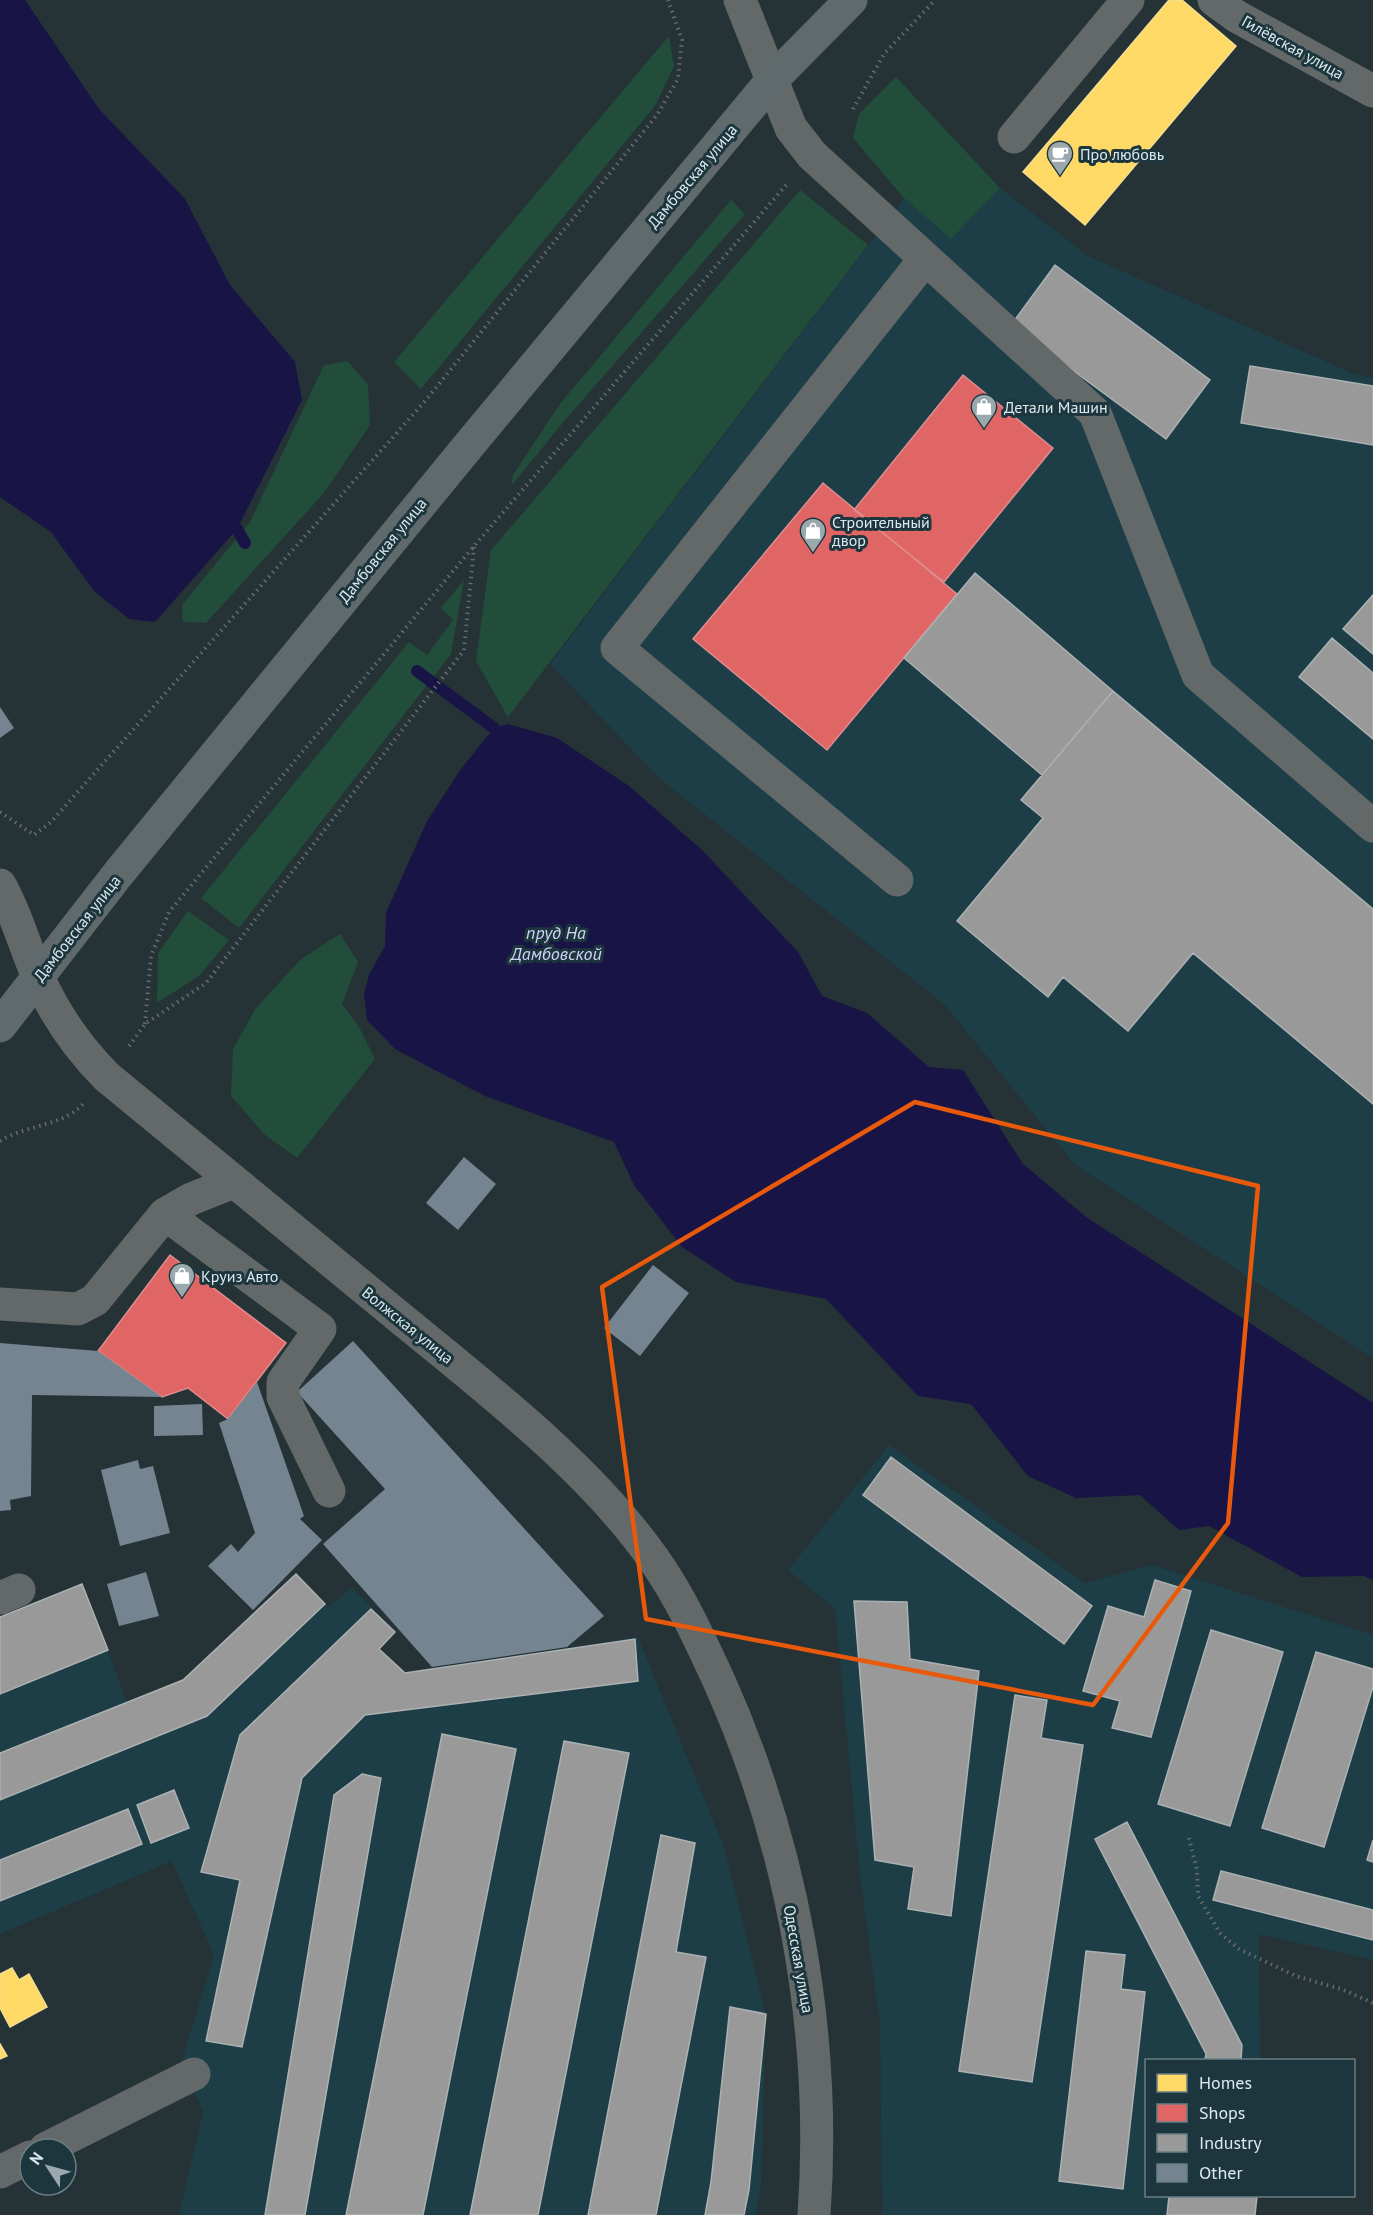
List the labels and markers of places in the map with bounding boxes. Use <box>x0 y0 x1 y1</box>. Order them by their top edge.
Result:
cafe icon: Про любовь <box>1045 139 1075 177</box>
place label: Про любовь <box>1080 144 1164 164</box>
shop icon: Детали Машин <box>969 392 999 430</box>
place label: Детали Машин <box>1004 397 1108 417</box>
place label: Строительный двор <box>832 512 930 550</box>
shop icon: Строительный двор <box>798 516 828 554</box>
shop icon: Круиз Авто <box>167 1261 197 1299</box>
place label: Круиз Авто <box>201 1266 278 1286</box>

